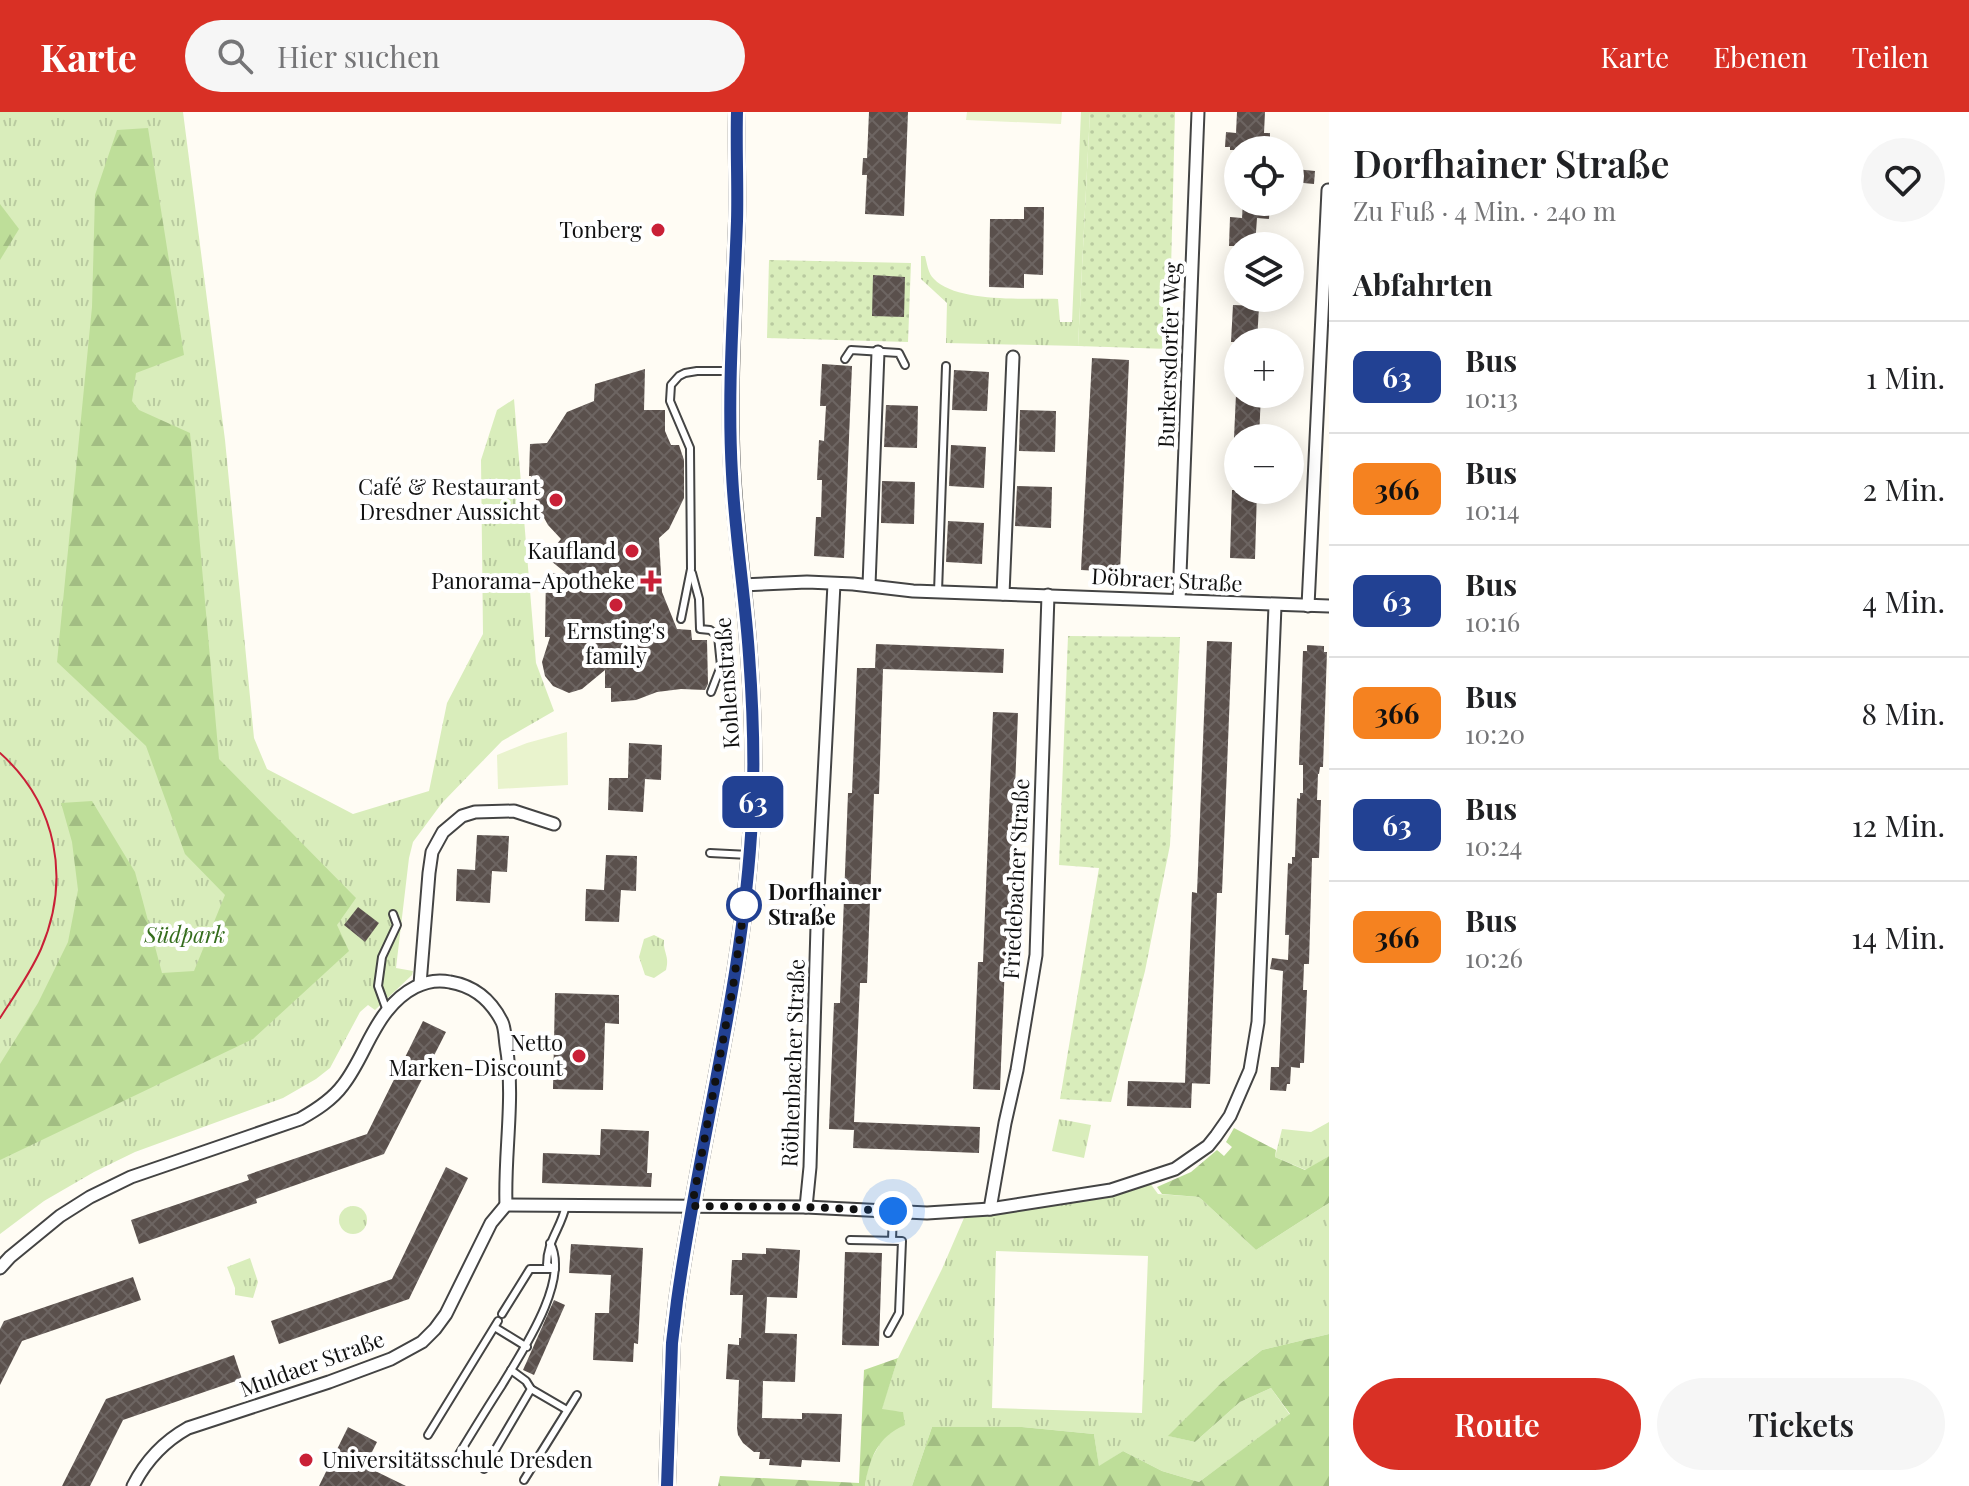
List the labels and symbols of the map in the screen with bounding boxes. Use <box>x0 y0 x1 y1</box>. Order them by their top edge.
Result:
place label: Tonberg <box>559 214 642 244</box>
marker: Tonberg <box>649 221 667 239</box>
street label: Burkersdorfer Weg <box>1150 261 1186 448</box>
place label: Café & Restaurant Dresdner Aussicht <box>358 471 541 526</box>
marker: Café & Restaurant Dresdner Aussicht <box>547 491 565 509</box>
place label: Kaufland <box>527 535 616 565</box>
marker: Kaufland <box>623 542 641 560</box>
street label: Döbraer Straße <box>1091 560 1243 598</box>
place label: Panorama-Apotheke <box>431 565 635 595</box>
marker: Panorama-Apotheke <box>642 572 660 590</box>
marker: Ernsting's family <box>607 596 625 614</box>
place label: Ernsting's family <box>567 615 665 670</box>
street label: Kohlenstraße <box>706 616 746 750</box>
line badge: 63 <box>717 776 789 828</box>
street label: Friedebacher Straße <box>995 778 1035 980</box>
place label: Dorfhainer Straße <box>768 876 882 931</box>
marker: Dorfhainer Straße <box>727 888 761 922</box>
park label: Südpark <box>144 919 225 949</box>
street label: Röthenbacher Straße <box>773 958 811 1168</box>
place label: Netto Marken-Discount <box>389 1027 564 1082</box>
marker: Netto Marken-Discount <box>570 1047 588 1065</box>
your location <box>873 1191 913 1231</box>
street label: Muldaer Straße <box>235 1323 388 1403</box>
place label: Universitätsschule Dresden <box>322 1444 593 1474</box>
marker: Universitätsschule Dresden <box>297 1451 315 1469</box>

